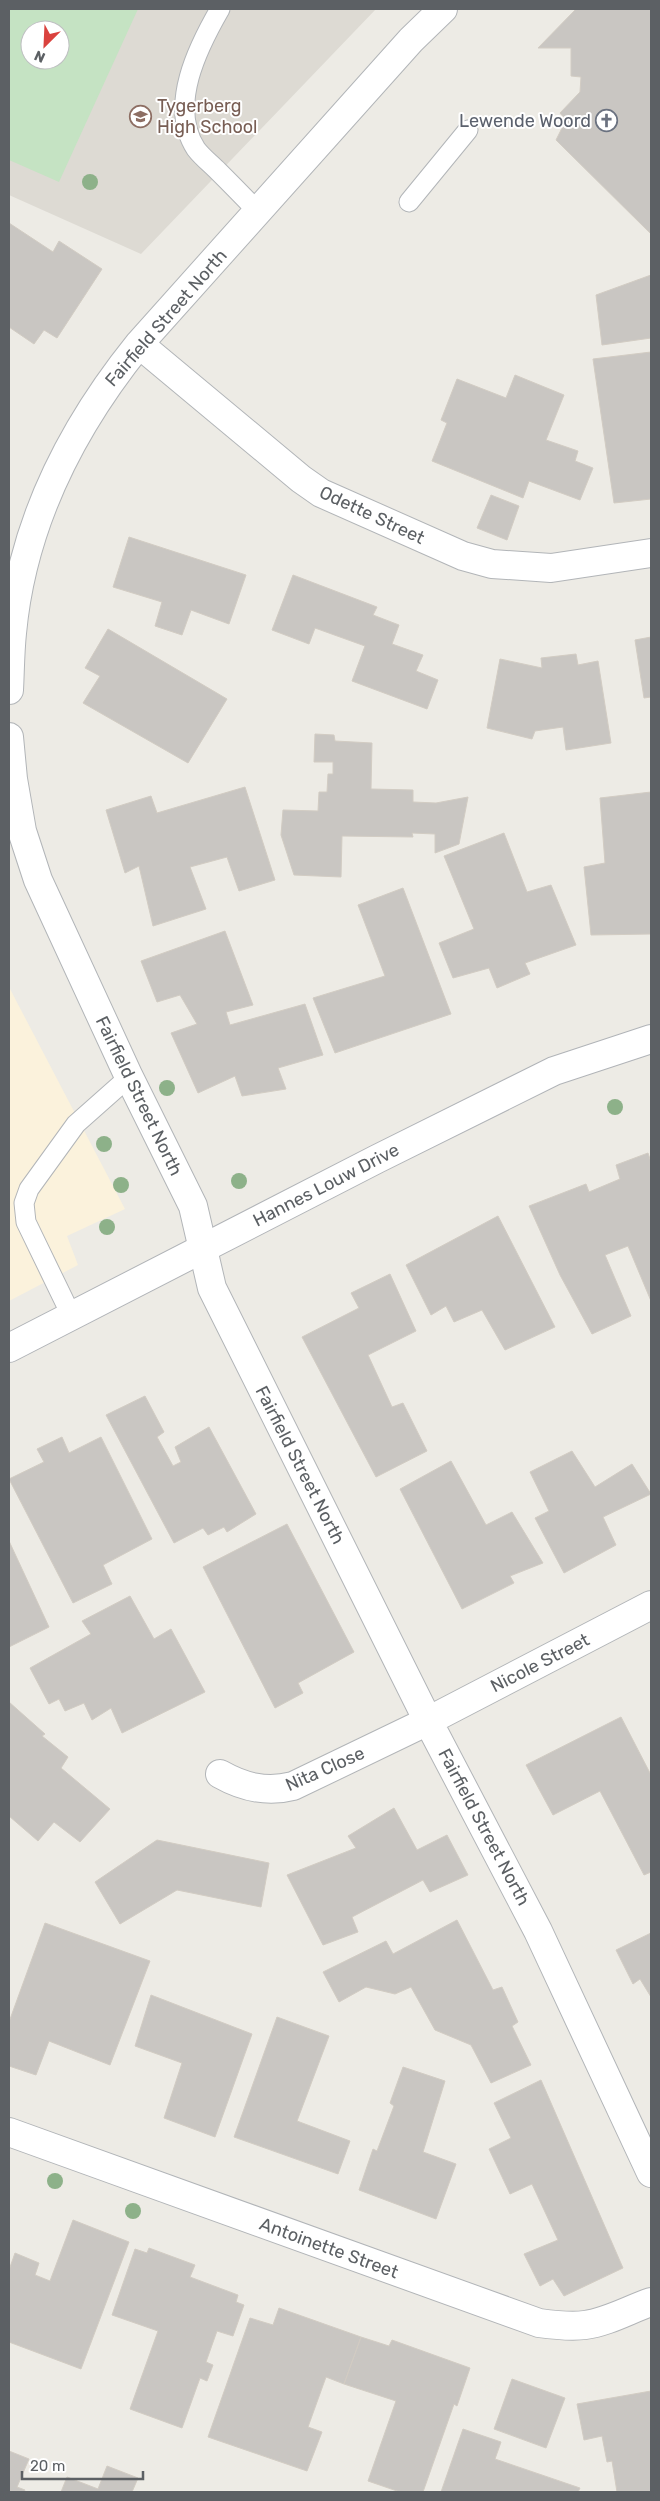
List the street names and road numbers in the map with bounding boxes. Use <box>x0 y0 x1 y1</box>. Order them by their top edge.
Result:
street label: Fairfield Street North <box>100 245 232 391</box>
street label: Odette Street <box>316 481 428 549</box>
street label: Fairfield Street North <box>91 1013 187 1179</box>
street label: Hannes Louw Drive <box>249 1139 403 1231</box>
street label: Fairfield Street North <box>251 1382 349 1548</box>
street label: Nicole Street <box>487 1629 593 1697</box>
street label: Nita Close <box>282 1742 368 1796</box>
street label: Fairfield Street North <box>433 1745 535 1909</box>
street label: Antoinette Street <box>257 2213 401 2283</box>

